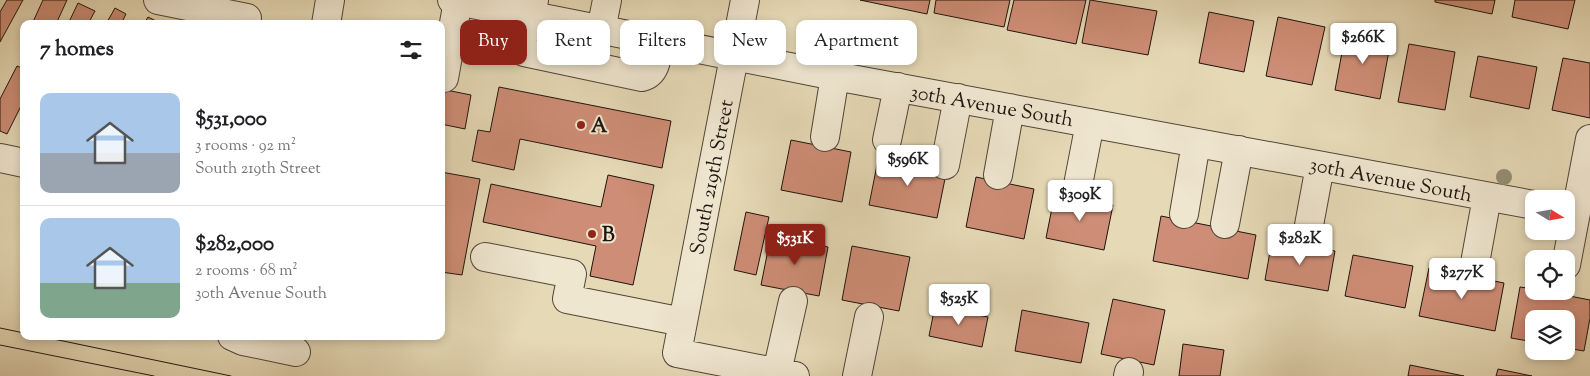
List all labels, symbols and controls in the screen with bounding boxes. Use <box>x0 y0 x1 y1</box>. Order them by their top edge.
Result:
chip: Buy <box>460 20 527 65</box>
chip: Rent <box>537 20 610 65</box>
chip: Filters <box>620 20 704 65</box>
chip: New <box>714 20 786 65</box>
chip: Apartment <box>796 20 917 65</box>
pin: $266K <box>1328 22 1398 65</box>
text: $266K <box>1341 27 1385 50</box>
text: 7 homes <box>40 35 114 65</box>
icon: filters <box>397 36 425 64</box>
street label: 30th Avenue South <box>908 79 1076 136</box>
street label: South 219th Street <box>684 97 743 257</box>
text: $531,000 <box>195 105 267 135</box>
icon: home <box>80 113 140 173</box>
place label: A <box>591 113 608 142</box>
marker: A <box>575 119 587 131</box>
text: 3 rooms · 92 m² <box>195 135 296 158</box>
pin: $596K <box>873 144 943 187</box>
text: $596K <box>887 149 929 172</box>
street label: 30th Avenue South <box>1307 151 1475 212</box>
text: South 219th Street <box>195 158 321 181</box>
pin: $309K <box>1045 180 1115 222</box>
text: $309K <box>1059 184 1101 207</box>
north arrow <box>1525 190 1575 240</box>
map controls <box>1525 190 1575 360</box>
place label: B <box>602 222 615 251</box>
pin: $531K <box>760 224 830 266</box>
pin: $282K <box>1265 224 1335 266</box>
marker: B <box>586 228 598 240</box>
text: $531K <box>776 228 814 251</box>
text: $282K <box>1279 228 1321 251</box>
text: $282,000 <box>195 230 274 260</box>
icon: home <box>80 238 140 298</box>
button: locate <box>1525 250 1575 300</box>
pin: $277K <box>1427 258 1497 300</box>
text: 2 rooms · 68 m² <box>195 260 298 283</box>
text: $277K <box>1440 262 1484 285</box>
text: 30th Avenue South <box>195 283 327 306</box>
pin: $525K <box>924 284 994 326</box>
text: $525K <box>940 288 978 311</box>
button: layers <box>1525 310 1575 360</box>

